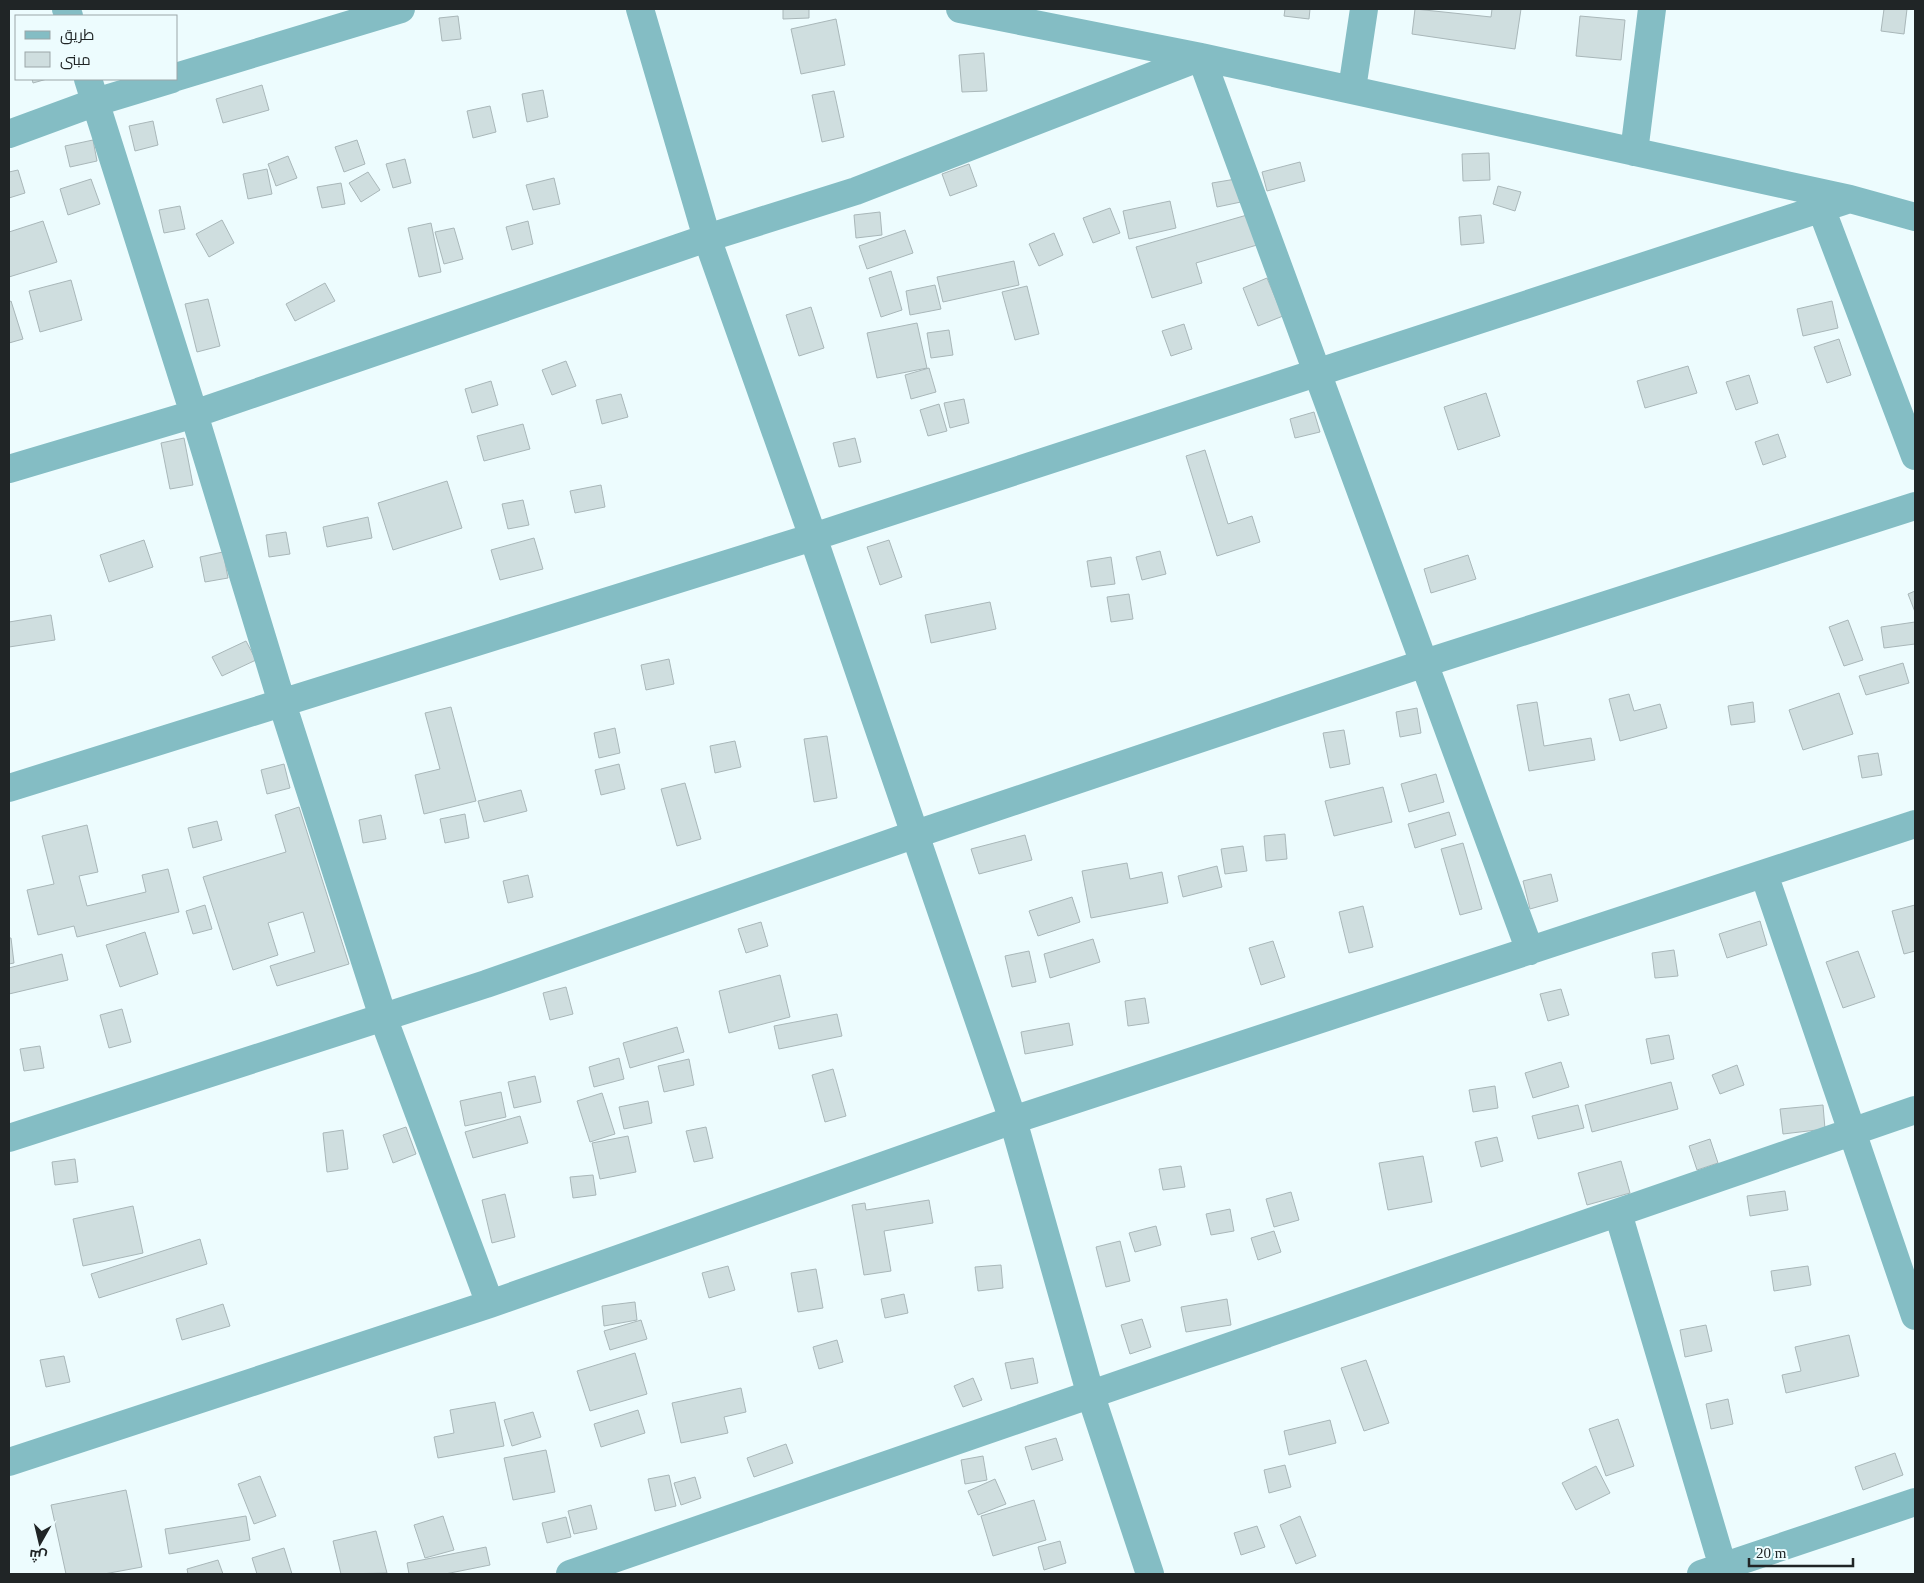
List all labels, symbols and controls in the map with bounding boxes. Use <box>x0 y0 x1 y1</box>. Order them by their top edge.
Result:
legend <box>15 15 178 80</box>
text: طريق <box>60 27 94 45</box>
text: مبنى <box>60 52 91 70</box>
north arrow <box>15 1518 65 1568</box>
scale bar <box>1749 1536 1853 1568</box>
text: 20 m <box>1756 1545 1787 1561</box>
text: ش <box>28 1546 48 1565</box>

